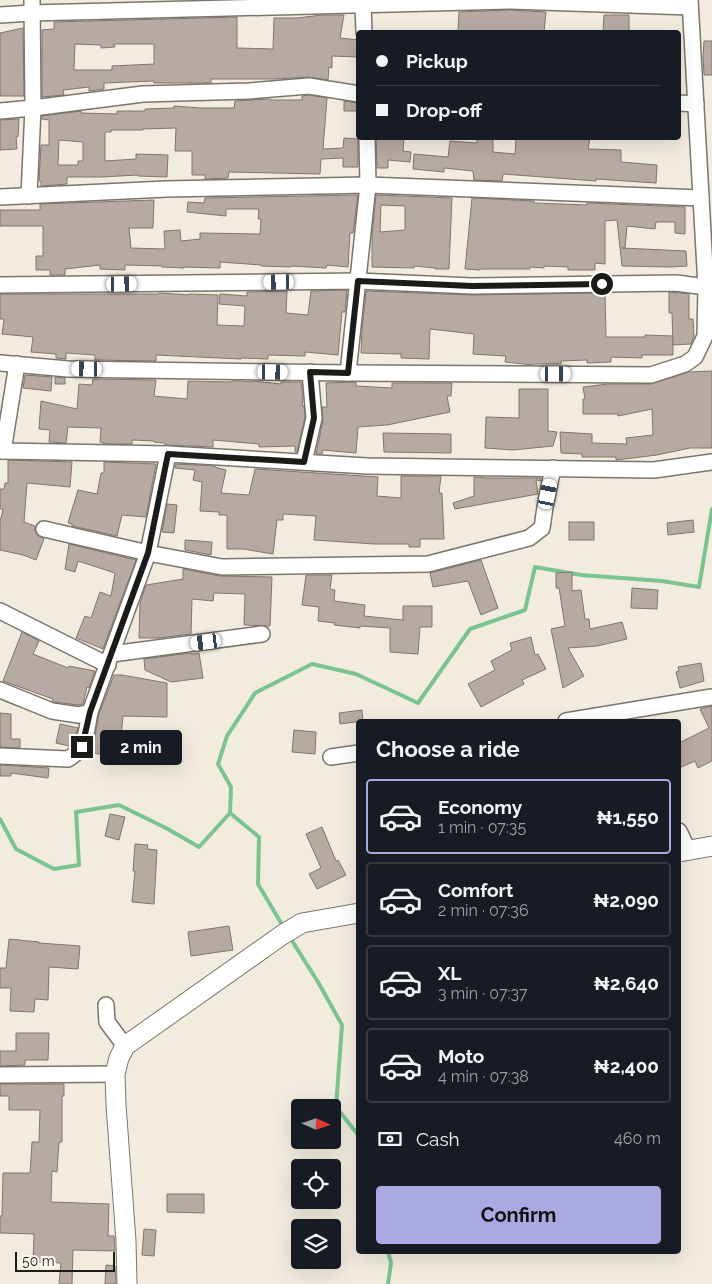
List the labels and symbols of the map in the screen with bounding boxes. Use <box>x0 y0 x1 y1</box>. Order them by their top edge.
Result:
route start <box>591 273 613 295</box>
car <box>263 274 294 290</box>
car <box>106 276 137 292</box>
car <box>71 361 102 377</box>
car <box>257 364 288 380</box>
car <box>541 367 571 382</box>
car <box>537 478 558 510</box>
car <box>190 633 221 651</box>
callout: 2 min <box>100 730 182 764</box>
route end <box>71 736 93 758</box>
north arrow <box>291 1099 341 1149</box>
scale bar <box>15 1249 115 1272</box>

